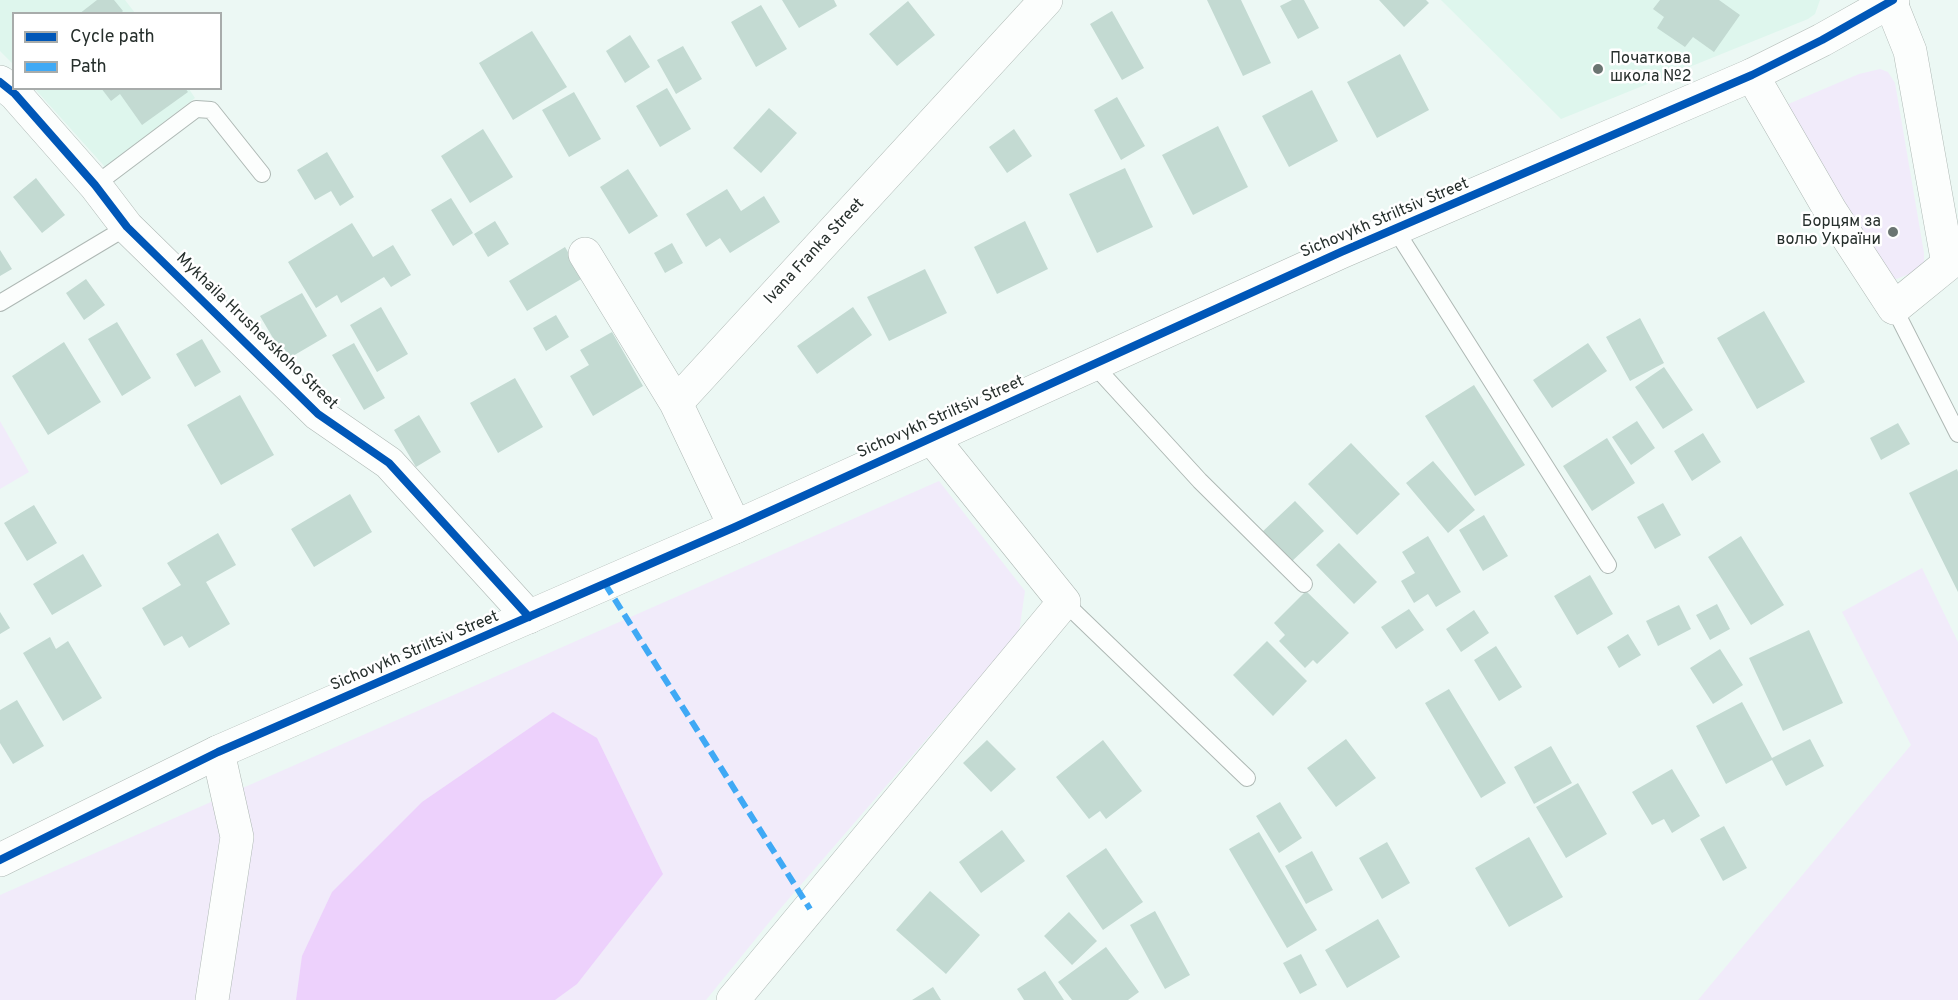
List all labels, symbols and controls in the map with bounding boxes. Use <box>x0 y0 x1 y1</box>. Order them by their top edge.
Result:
legend <box>12 12 222 90</box>
text: Cycle path <box>70 26 155 49</box>
place label: Початкова школа №2 <box>1610 50 1691 88</box>
text: Path <box>70 56 107 79</box>
marker: Початкова школа №2 <box>1591 62 1605 76</box>
street label: Sichovykh Striltsiv Street <box>1298 175 1472 263</box>
street label: Ivana Franka Street <box>761 195 869 309</box>
place label: Борцям за волю України <box>1776 213 1881 251</box>
marker: Борцям за волю України <box>1886 225 1900 239</box>
street label: Mykhaila Hrushevskoho Street <box>171 250 341 414</box>
street label: Sichovykh Striltsiv Street <box>855 372 1027 464</box>
street label: Sichovykh Striltsiv Street <box>328 608 502 696</box>

